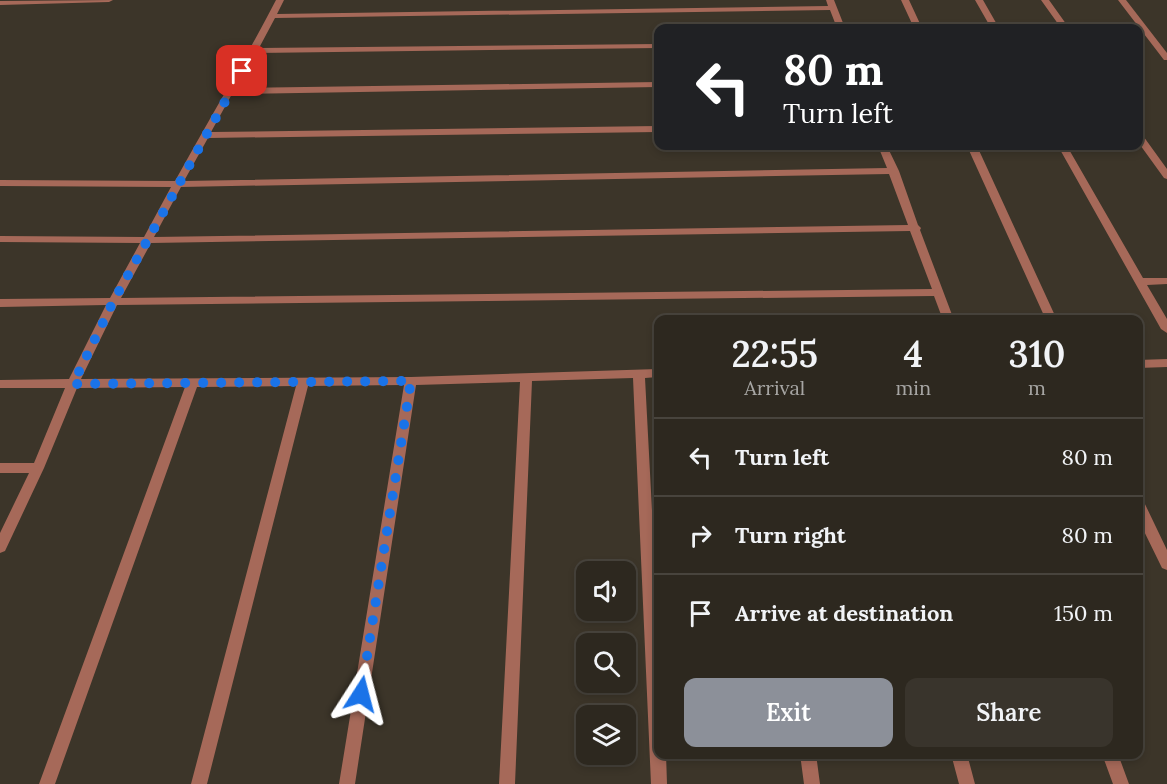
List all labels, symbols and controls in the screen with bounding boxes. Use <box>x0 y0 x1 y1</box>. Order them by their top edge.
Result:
text: 80 m <box>783 43 883 97</box>
pin <box>216 45 267 96</box>
icon: left <box>684 48 762 126</box>
icon: arrive <box>225 54 258 87</box>
text: Turn left <box>783 96 893 130</box>
text: 22:55 <box>731 331 818 377</box>
text: 4 <box>903 331 923 377</box>
text: 310 <box>1009 331 1065 377</box>
text: Arrival <box>744 375 805 400</box>
text: min <box>895 375 931 400</box>
text: m <box>1028 375 1046 400</box>
icon: left <box>684 441 717 474</box>
text: Turn left <box>735 443 829 471</box>
text: 80 m <box>1062 443 1113 471</box>
icon: right <box>684 519 717 552</box>
text: Turn right <box>735 521 846 549</box>
text: 80 m <box>1062 521 1113 549</box>
map controls <box>576 561 636 765</box>
button: sound <box>576 561 636 621</box>
icon: arrive <box>684 597 717 630</box>
text: Arrive at destination <box>735 599 953 627</box>
text: 150 m <box>1054 599 1113 627</box>
button: search <box>576 633 636 693</box>
position arrow <box>329 662 393 726</box>
button: Exit <box>684 678 893 747</box>
button: Share <box>905 678 1113 747</box>
button: layers <box>576 705 636 765</box>

